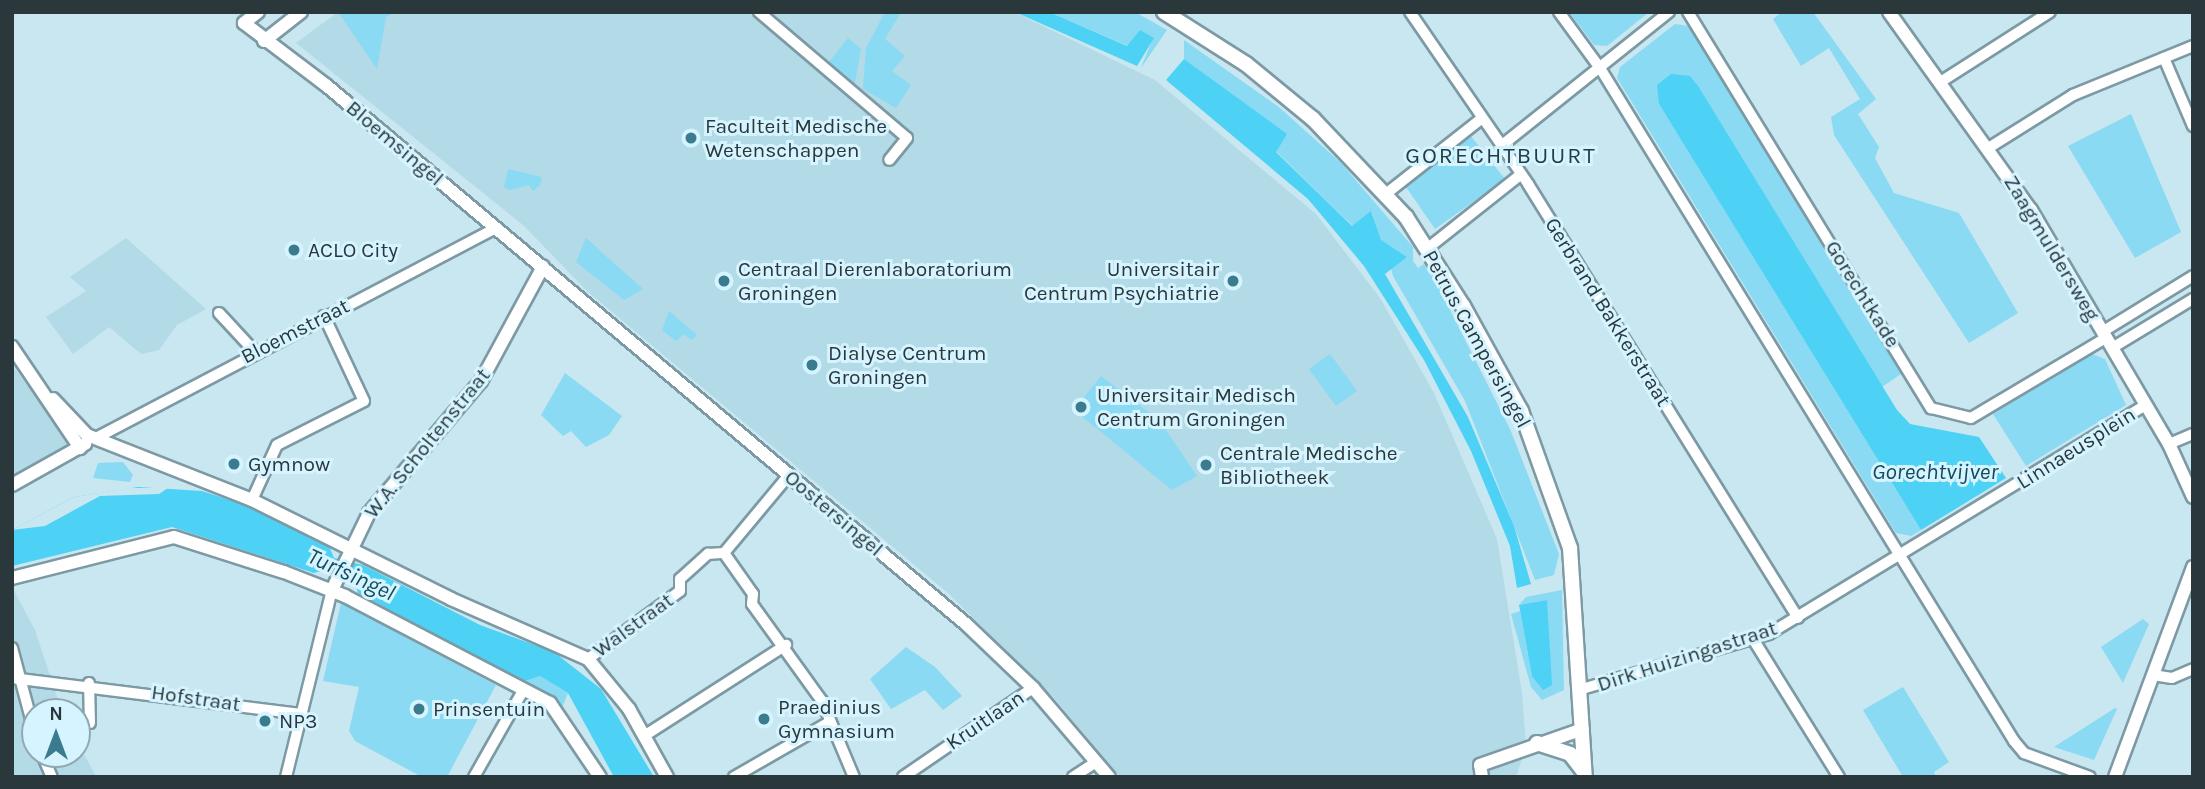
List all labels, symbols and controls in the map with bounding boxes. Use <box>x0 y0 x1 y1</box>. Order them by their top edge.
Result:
street label: Bloemsingel <box>341 95 449 191</box>
place label: Faculteit Medische Wetenschappen <box>705 113 887 163</box>
marker: Faculteit Medische Wetenschappen <box>683 130 699 146</box>
district label: GORECHTBUURT <box>1407 142 1595 170</box>
street label: Zaagmuldersweg <box>1999 171 2105 325</box>
street label: Gerbrand Bakkerstraat <box>1540 213 1676 411</box>
street label: Gorechtkade <box>1820 236 1906 352</box>
place label: ACLO City <box>308 237 398 263</box>
marker: ACLO City <box>286 242 302 258</box>
street label: Petrus Campersingel <box>1418 245 1536 433</box>
place label: Centraal Dierenlaboratorium Groningen <box>738 256 1012 306</box>
place label: Universitair Centrum Psychiatrie <box>1024 256 1219 306</box>
marker: Centraal Dierenlaboratorium Groningen <box>716 273 732 289</box>
marker: Universitair Centrum Psychiatrie <box>1225 273 1241 289</box>
street label: Bloemstraat <box>237 293 353 369</box>
place label: Dialyse Centrum Groningen <box>828 340 986 390</box>
marker: Dialyse Centrum Groningen <box>802 355 822 375</box>
street label: W.A. Scholtenstraat <box>359 363 495 523</box>
place label: Universitair Medisch Centrum Groningen <box>1097 382 1296 432</box>
marker: Universitair Medisch Centrum Groningen <box>1071 397 1091 417</box>
street label: Linnaeusplein <box>2012 401 2140 495</box>
place label: Centrale Medische Bibliotheek <box>1220 440 1398 490</box>
place label: Gymnow <box>248 451 330 477</box>
marker: Gymnow <box>226 456 242 472</box>
marker: Centrale Medische Bibliotheek <box>1198 457 1214 473</box>
water label: Gorechtvijver <box>1872 458 1998 486</box>
street label: Oostersingel <box>780 465 888 561</box>
water label: Turfsingel <box>303 543 399 607</box>
street label: Walstraat <box>588 587 678 663</box>
street label: Dirk Huizingastraat <box>1594 615 1780 697</box>
street label: Hofstraat <box>150 679 242 717</box>
street label: Kruitlaan <box>941 685 1029 755</box>
place label: Praedinius Gymnasium <box>778 694 895 744</box>
place label: Prinsentuin <box>433 696 545 722</box>
north arrow <box>21 698 91 768</box>
marker: Prinsentuin <box>411 701 427 717</box>
text: N <box>49 703 63 725</box>
place label: NP3 <box>279 708 317 734</box>
marker: Praedinius Gymnasium <box>756 711 772 727</box>
marker: NP3 <box>257 713 273 729</box>

